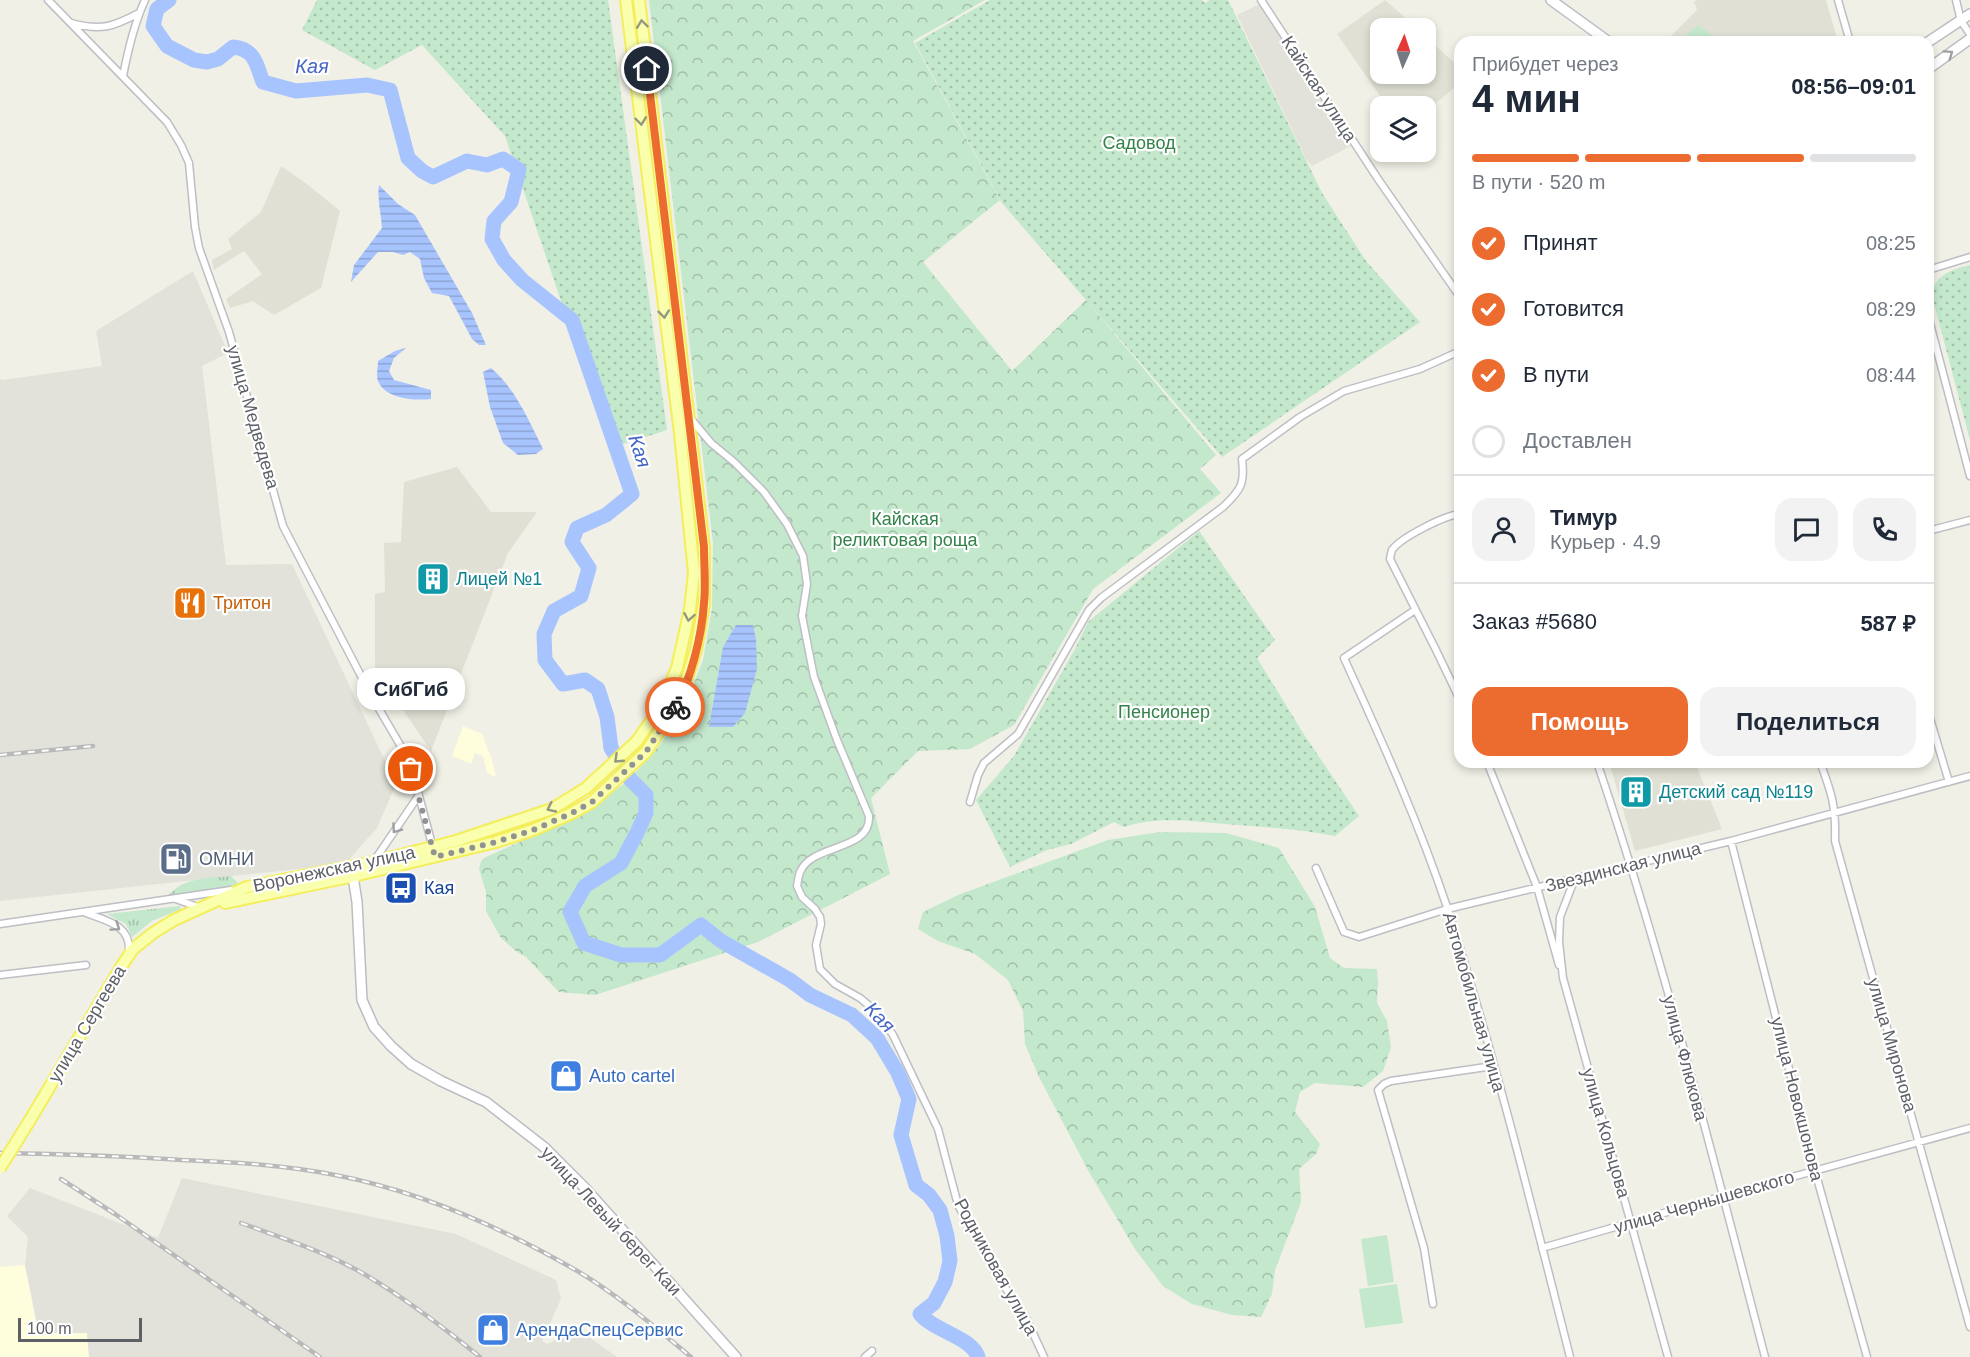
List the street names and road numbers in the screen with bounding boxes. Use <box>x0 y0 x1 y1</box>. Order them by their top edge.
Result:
street label: Кайская улица <box>1277 32 1361 146</box>
street label: улица Медведева <box>223 343 283 492</box>
street label: Звездинская улица <box>1543 838 1704 896</box>
street label: Воронежская улица <box>251 842 418 896</box>
street label: Автомобильная улица <box>1439 910 1510 1095</box>
street label: улица Сергеева <box>44 961 130 1086</box>
street label: улица Миронова <box>1863 975 1921 1115</box>
street label: улица Флюкова <box>1659 993 1712 1124</box>
street label: улица Новокшонова <box>1767 1015 1827 1184</box>
street label: улица Кольцова <box>1578 1066 1634 1201</box>
street label: улица Левый берег Каи <box>537 1142 685 1300</box>
street label: улица Чернышевского <box>1612 1167 1796 1237</box>
street label: Родниковая улица <box>950 1195 1042 1340</box>

